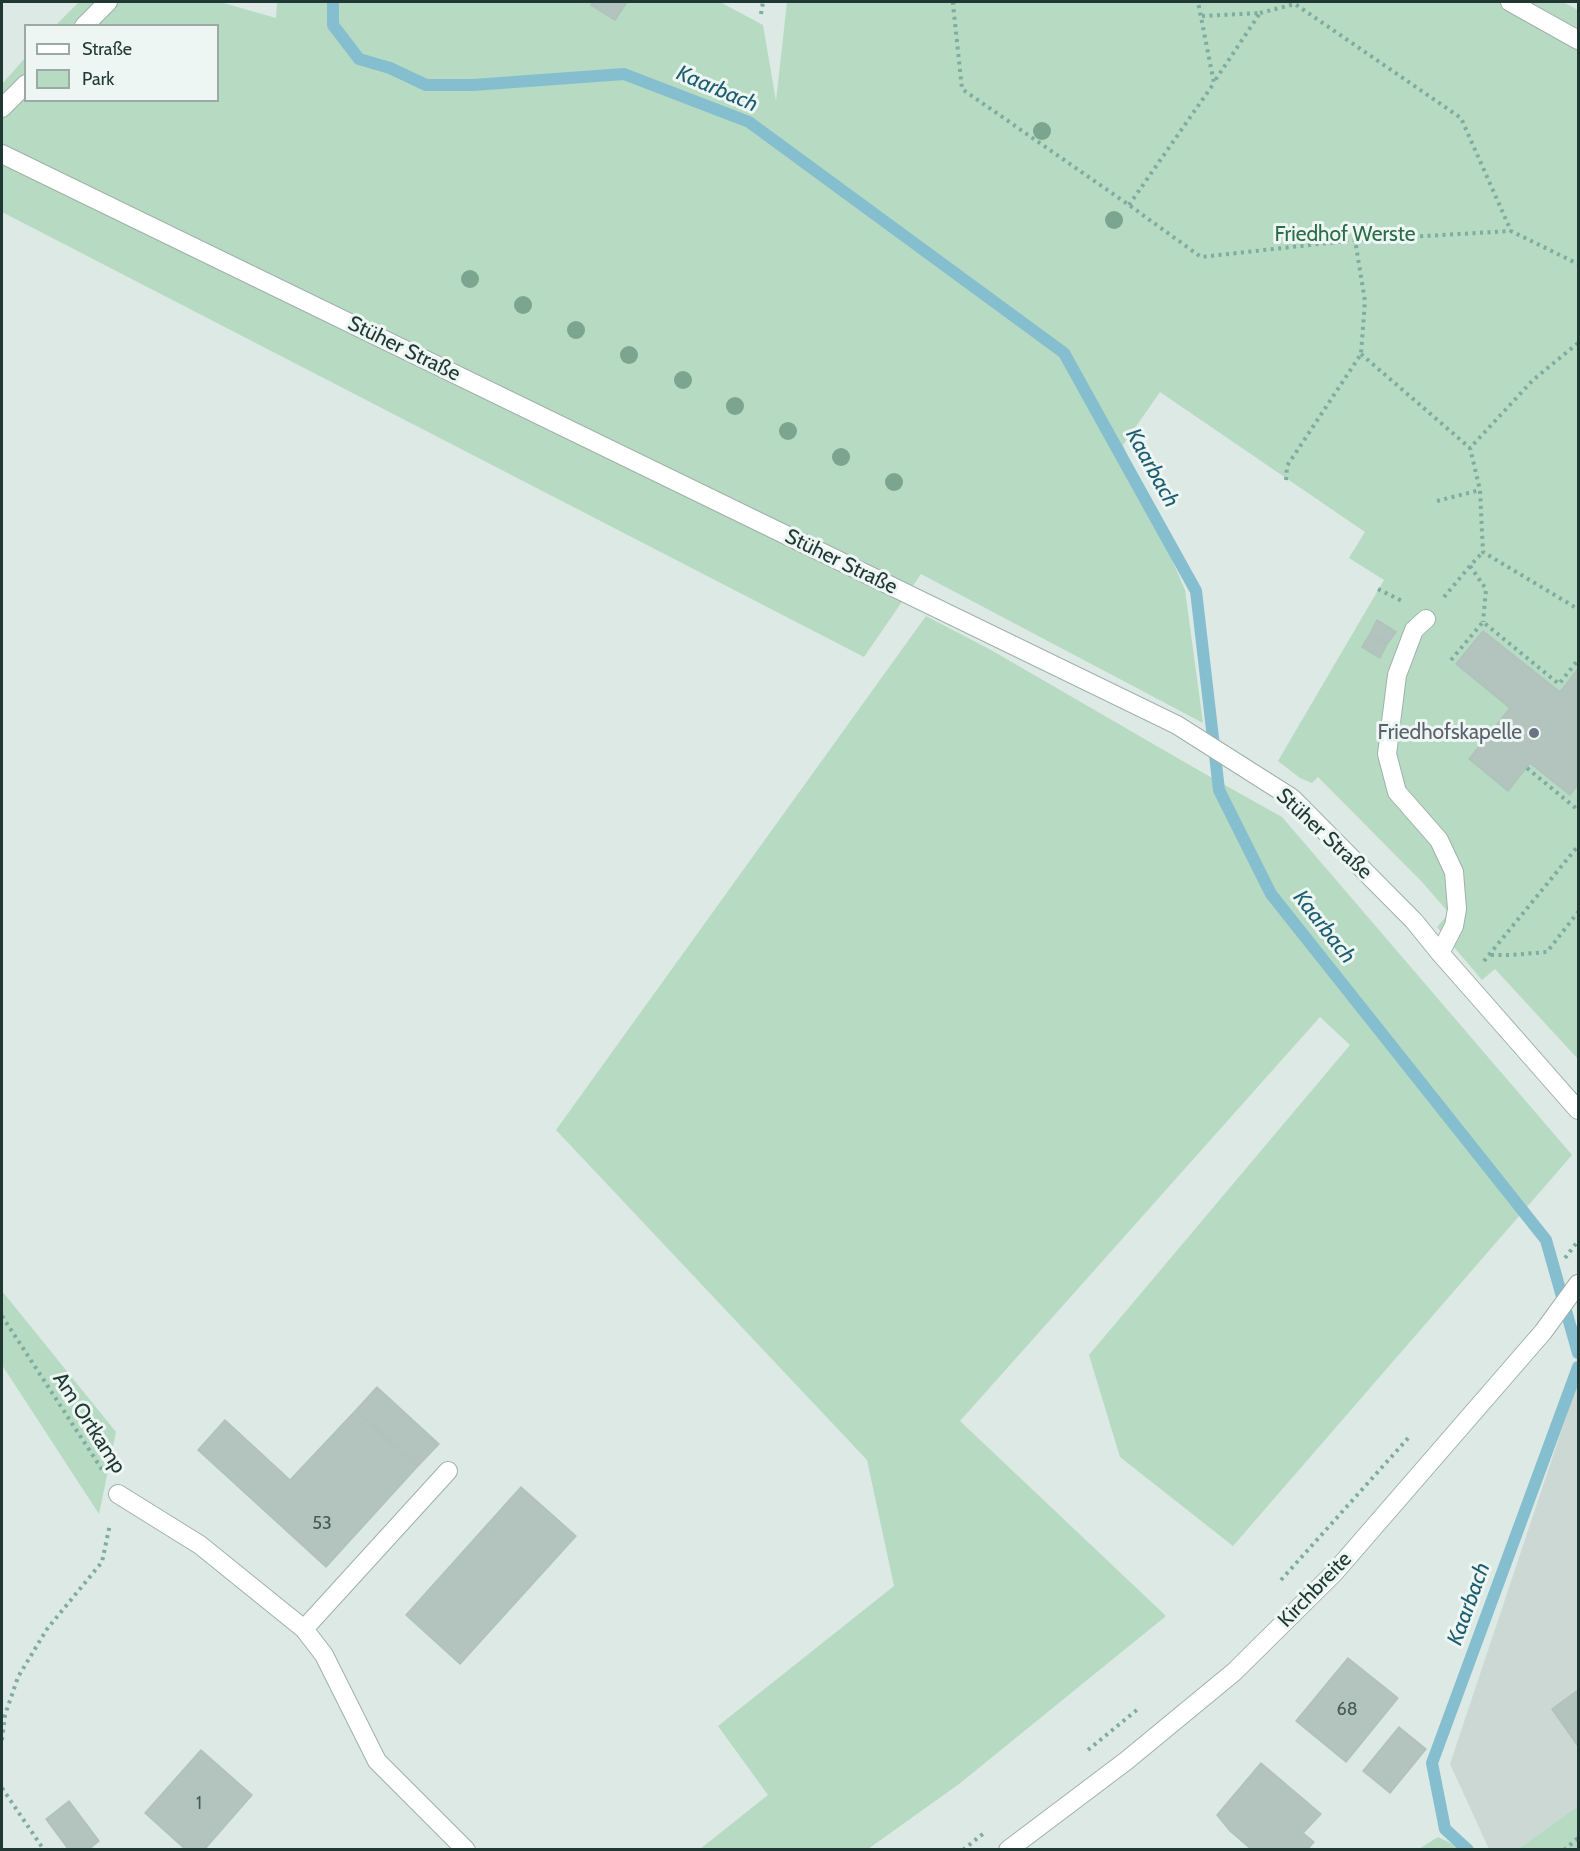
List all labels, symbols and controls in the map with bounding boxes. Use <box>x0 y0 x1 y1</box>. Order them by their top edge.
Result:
legend <box>24 24 219 102</box>
text: Straße <box>82 38 132 60</box>
water label: Kaarbach <box>672 60 762 118</box>
text: Park <box>82 68 114 90</box>
park label: Friedhof Werste <box>1275 222 1415 248</box>
street label: Stüher Straße <box>344 311 464 387</box>
water label: Kaarbach <box>1120 424 1184 512</box>
street label: Stüher Straße <box>781 524 901 600</box>
place label: Friedhofskapelle <box>1378 720 1522 746</box>
marker: Friedhofskapelle <box>1527 726 1541 740</box>
street label: Stüher Straße <box>1271 783 1377 885</box>
water label: Kaarbach <box>1287 885 1361 969</box>
street label: Am Ortkamp <box>47 1368 131 1478</box>
house number: 53 <box>312 1513 332 1535</box>
street label: Kirchbreite <box>1273 1547 1357 1633</box>
water label: Kaarbach <box>1442 1559 1496 1649</box>
house number: 68 <box>1336 1699 1358 1721</box>
house number: 1 <box>196 1793 202 1815</box>

